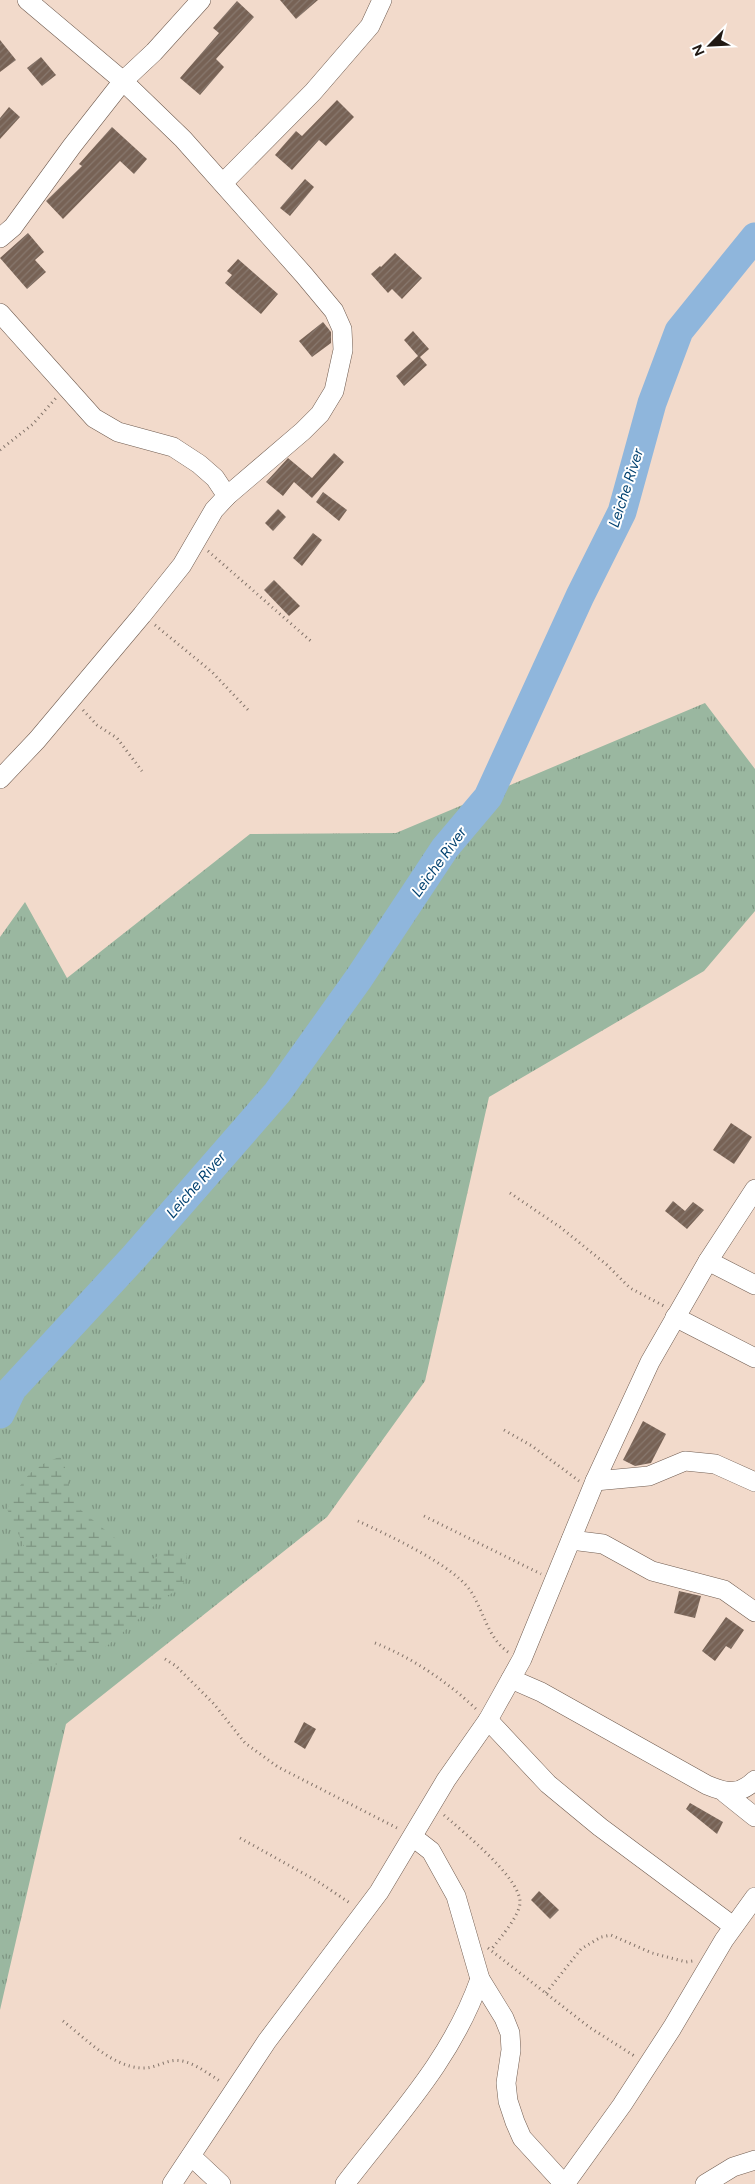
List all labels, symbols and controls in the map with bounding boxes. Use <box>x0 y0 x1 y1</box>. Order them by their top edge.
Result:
north arrow <box>685 20 735 70</box>
text: N <box>689 42 709 58</box>
water label: Leiche River <box>605 445 647 530</box>
water label: Leiche River <box>408 823 471 900</box>
water label: Leiche River <box>162 1148 230 1222</box>

